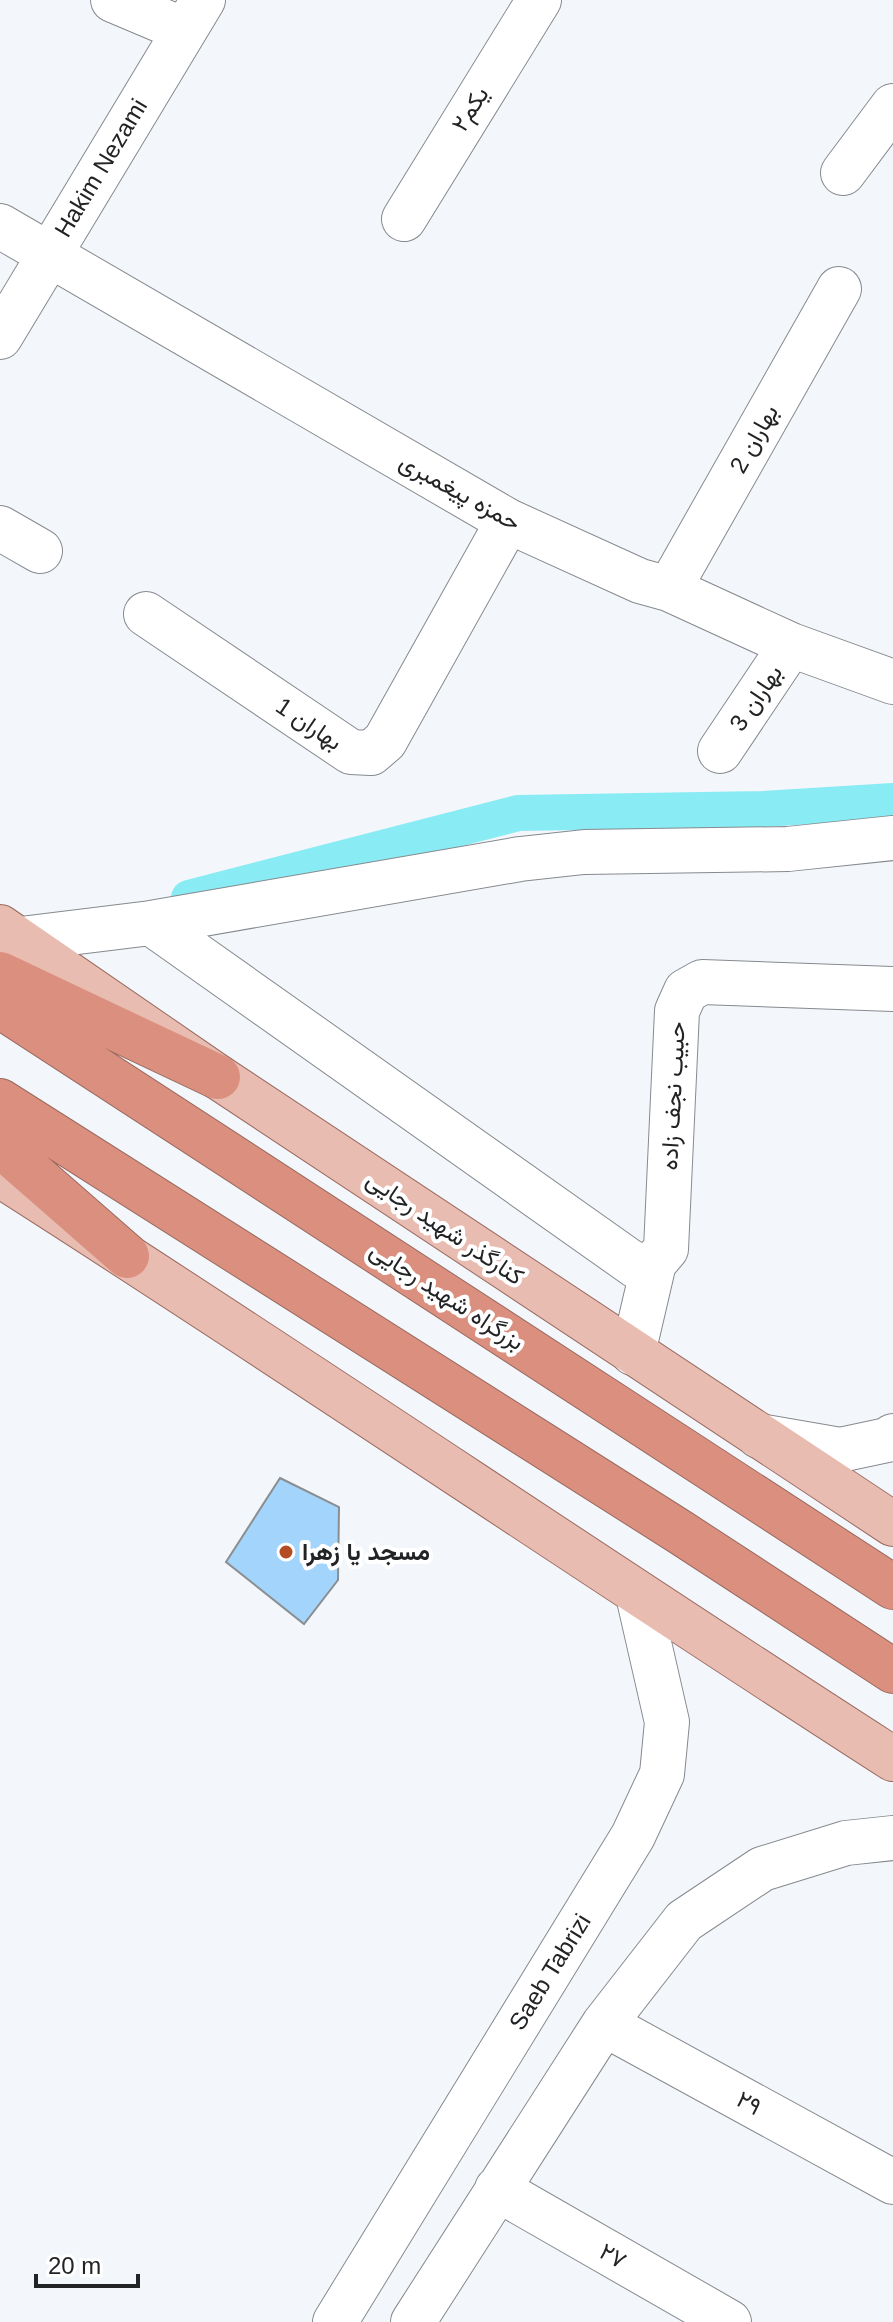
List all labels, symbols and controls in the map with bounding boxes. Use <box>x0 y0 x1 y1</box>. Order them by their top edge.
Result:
street label: یکم۲ <box>446 81 496 138</box>
street label: Hakim Nezami <box>49 94 152 242</box>
street label: بهاران 2 <box>724 400 785 479</box>
street label: حمزه پیغمبری <box>394 447 525 539</box>
street label: بهاران 3 <box>724 660 789 737</box>
street label: بهاران 1 <box>270 692 347 757</box>
street label: حبیب نجف زاده <box>655 1021 692 1171</box>
street label: کنارگذر شهید رجایی <box>361 1165 529 1292</box>
street label: بزرگراه شهید رجایی <box>364 1236 529 1357</box>
place label: مسجد یا زهرا <box>302 1538 430 1567</box>
marker: مسجد یا زهرا <box>277 1543 295 1561</box>
street label: Saeb Tabrizi <box>503 1909 596 2035</box>
street label: ۲۹ <box>732 2085 766 2120</box>
street label: ۲۷ <box>595 2237 632 2274</box>
scale bar <box>36 2238 138 2288</box>
text: 20 m <box>48 2252 101 2279</box>

